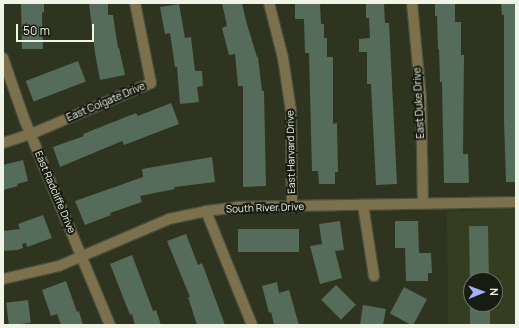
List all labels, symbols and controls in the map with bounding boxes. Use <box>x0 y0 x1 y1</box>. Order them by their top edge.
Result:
scale bar <box>18 16 96 42</box>
text: 50 m <box>23 22 50 39</box>
street label: East Duke Drive <box>411 67 427 139</box>
street label: East Colgate Drive <box>65 80 147 124</box>
street label: East Harvard Drive <box>284 110 298 194</box>
street label: East Radcliffe Drive <box>32 149 78 235</box>
street label: South River Drive <box>226 201 304 215</box>
north arrow <box>463 272 503 312</box>
text: N <box>487 288 502 296</box>

